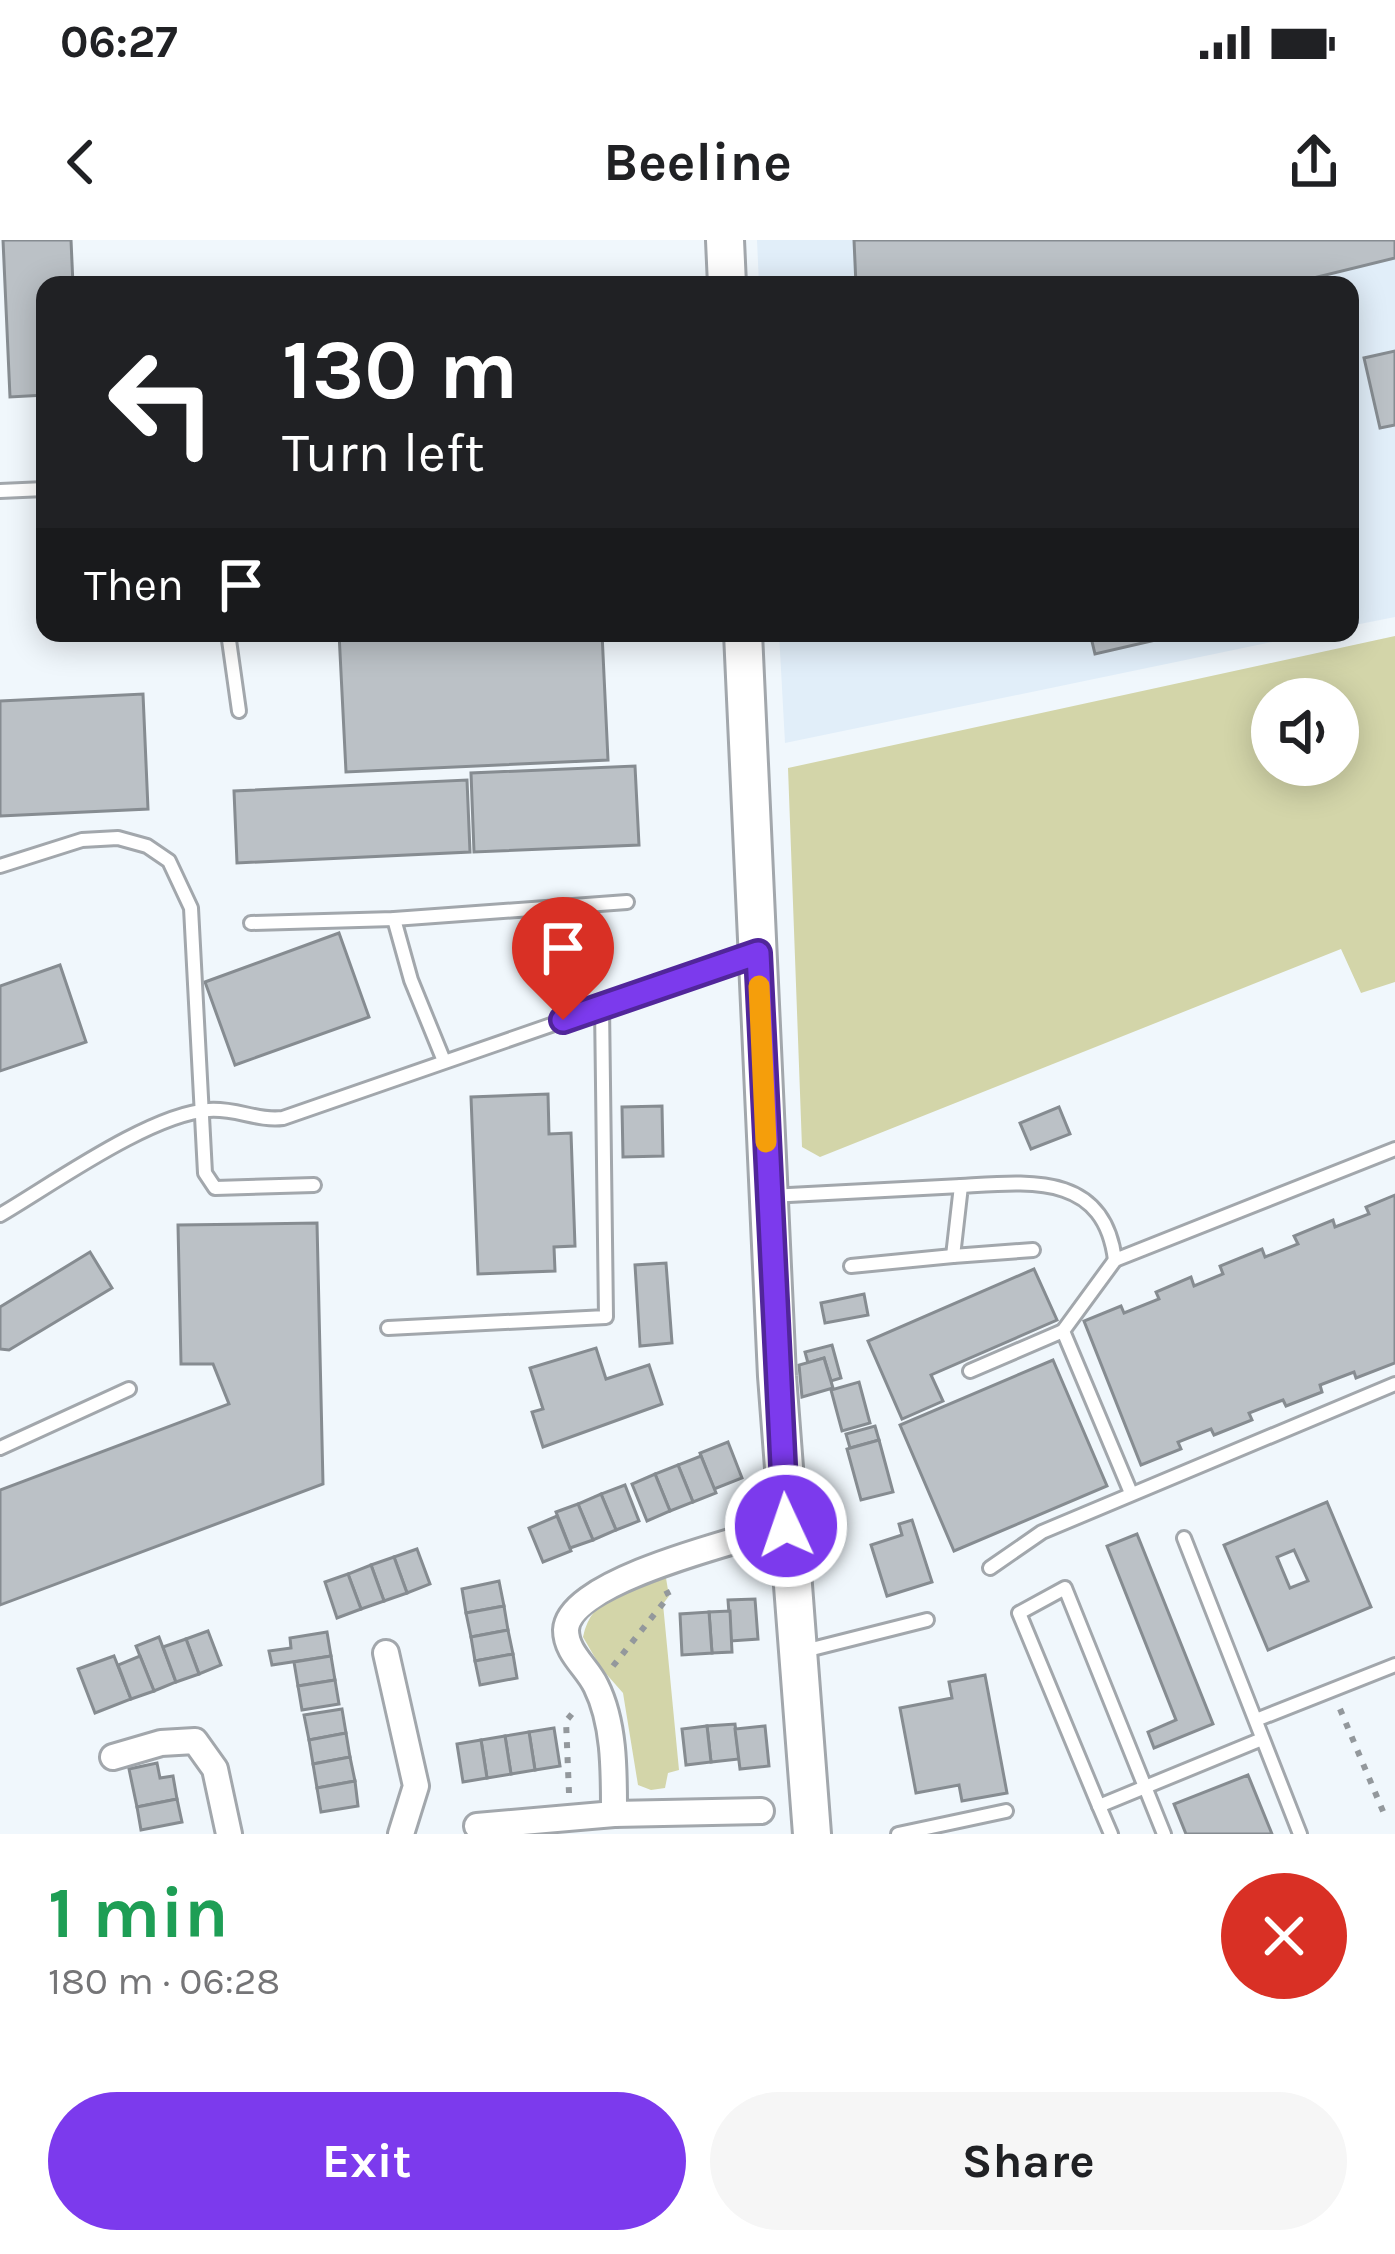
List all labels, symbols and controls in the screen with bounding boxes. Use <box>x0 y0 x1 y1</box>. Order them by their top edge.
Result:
text: 06:27 <box>60 16 178 68</box>
icon: back <box>48 129 114 195</box>
icon: share <box>1281 129 1347 195</box>
text: Beeline <box>603 130 792 194</box>
text: 130 m <box>282 321 518 419</box>
icon: left <box>84 324 240 480</box>
text: Turn left <box>282 421 485 485</box>
icon: arrive <box>208 552 274 618</box>
text: Then <box>84 559 184 611</box>
map controls <box>1251 678 1359 786</box>
button: sound <box>1251 678 1359 786</box>
pin <box>512 897 614 1020</box>
icon: arrive <box>530 915 596 981</box>
position arrow <box>723 1463 849 1589</box>
text: 1 min <box>48 1871 229 1955</box>
button: close <box>1221 1873 1347 1999</box>
text: 180 m · 06:28 <box>48 1958 280 2004</box>
button: Exit <box>48 2092 686 2230</box>
button: Share <box>710 2092 1347 2230</box>

